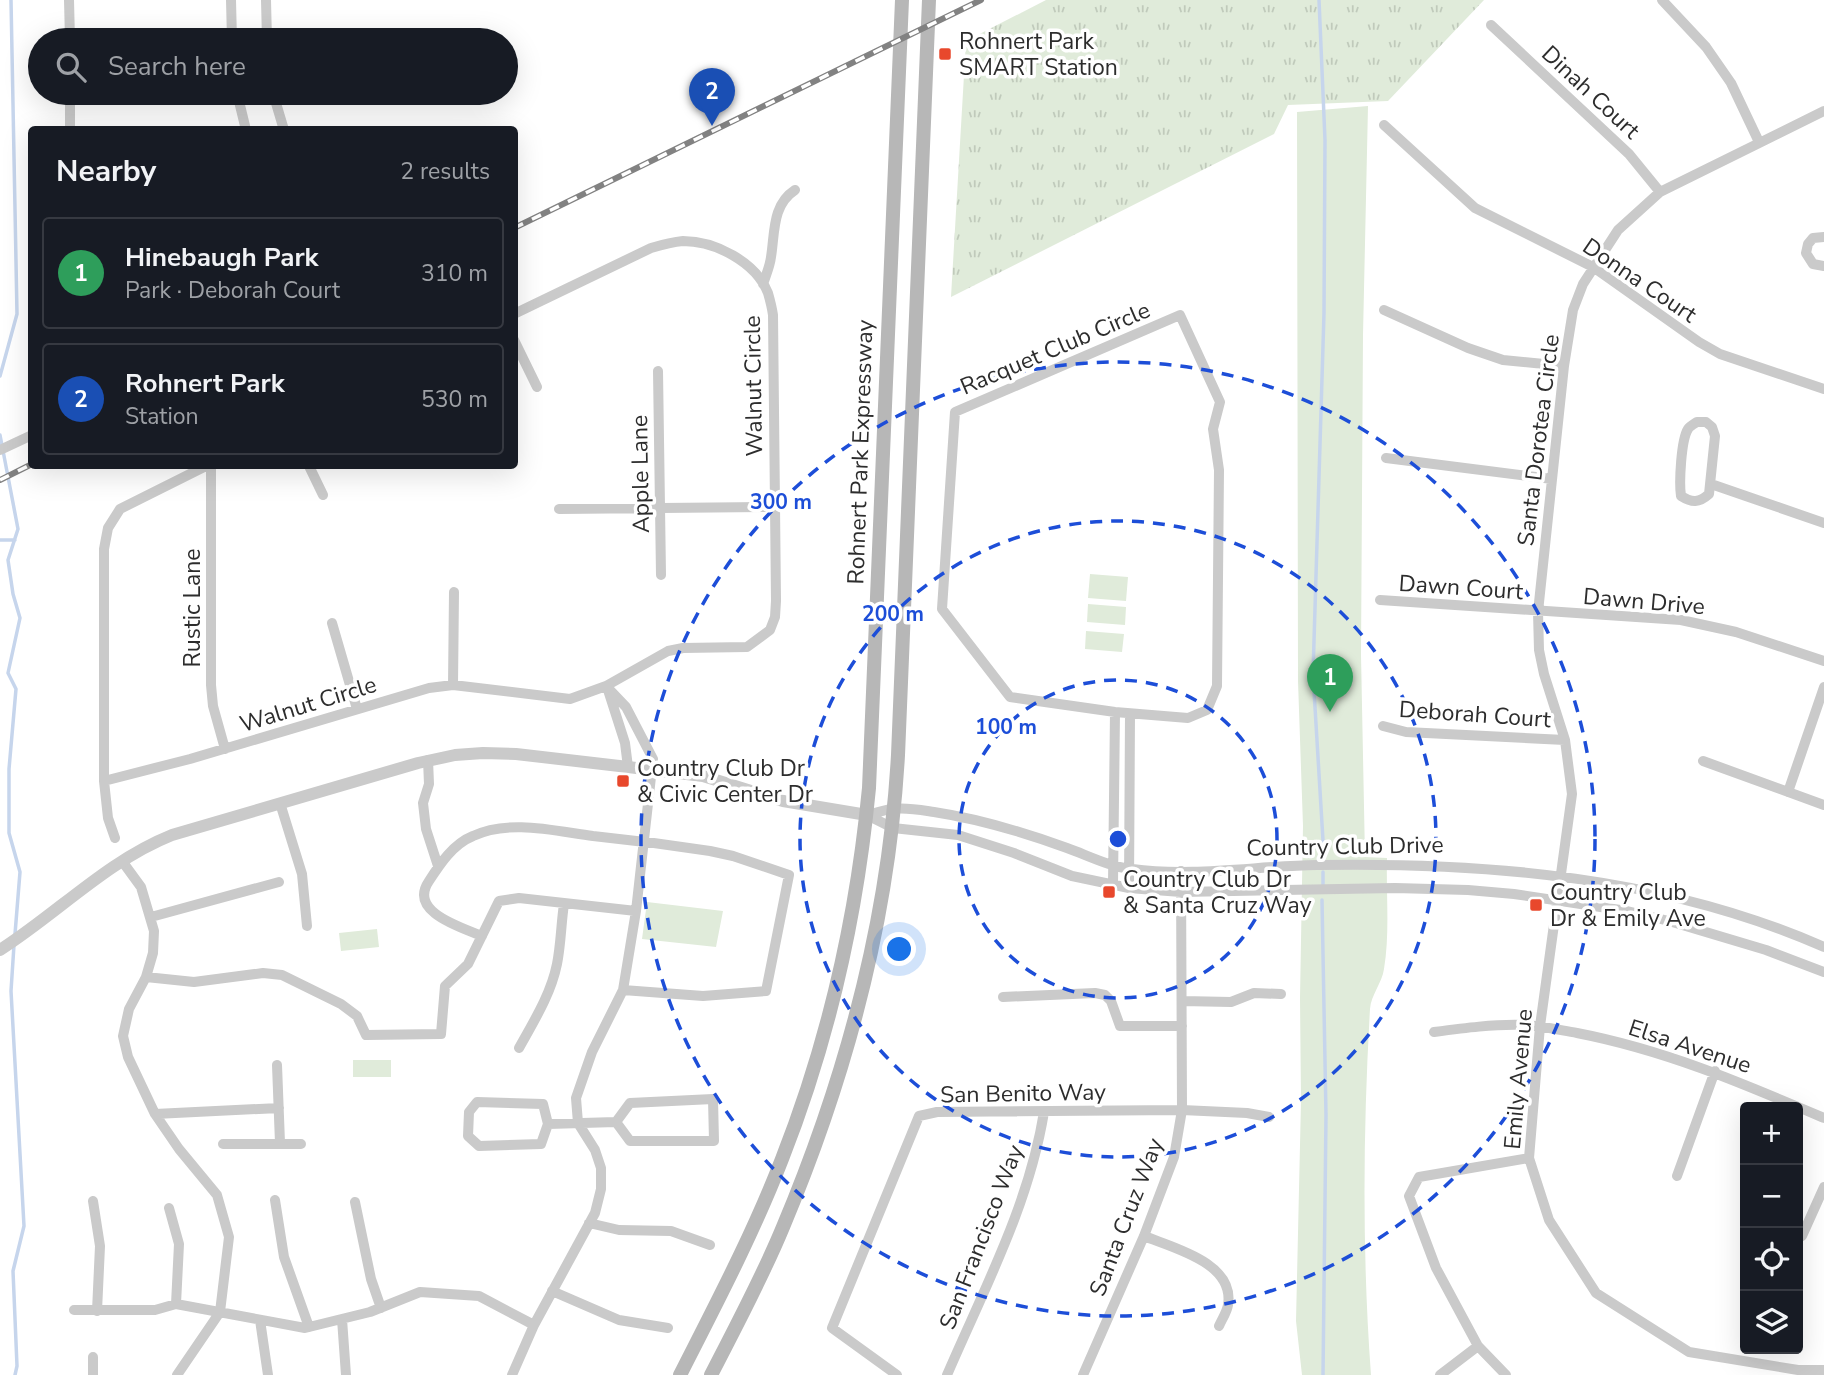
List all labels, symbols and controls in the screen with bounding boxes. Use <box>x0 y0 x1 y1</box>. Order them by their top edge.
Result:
place label: Rohnert Park SMART Station <box>959 26 1118 83</box>
search box <box>28 28 518 105</box>
street label: Dinah Court <box>1535 39 1647 147</box>
marker: Rohnert Park SMART Station <box>937 46 953 62</box>
icon: search <box>52 48 90 86</box>
text: Search here <box>108 49 246 84</box>
pin: 2 <box>689 68 735 126</box>
text: Nearby <box>56 151 156 192</box>
text: 2 results <box>400 156 490 187</box>
street label: Donna Court <box>1577 231 1704 331</box>
text: Hinebaugh Park <box>125 240 319 275</box>
text: 1 <box>74 258 88 289</box>
text: 310 m <box>421 258 488 289</box>
text: Park · Deborah Court <box>125 275 340 306</box>
street label: Racquet Club Circle <box>955 294 1155 402</box>
street label: Walnut Circle <box>737 315 770 457</box>
street label: Rohnert Park Expressway <box>840 319 881 585</box>
street label: Santa Dorotea Circle <box>1510 333 1567 548</box>
text: Rohnert Park <box>125 366 285 401</box>
text: 2 <box>74 384 88 415</box>
text: 530 m <box>421 384 488 415</box>
text: Station <box>125 401 199 432</box>
street label: Apple Lane <box>624 415 657 533</box>
text: 300 m <box>750 488 812 516</box>
street label: Rustic Lane <box>177 548 208 668</box>
street label: Dawn Court <box>1398 568 1525 607</box>
street label: Dawn Drive <box>1582 581 1706 622</box>
text: 200 m <box>862 600 924 628</box>
pin: 1 <box>1307 654 1353 712</box>
street label: Walnut Circle <box>236 669 380 740</box>
street label: Deborah Court <box>1398 694 1553 735</box>
text: 100 m <box>975 713 1037 741</box>
place label: Country Club Dr & Civic Center Dr <box>637 753 814 810</box>
marker: Country Club Dr & Civic Center Dr <box>615 773 631 789</box>
centre of rings <box>1106 827 1130 851</box>
street label: Country Club Drive <box>1246 829 1444 864</box>
place label: Country Club Dr & Santa Cruz Way <box>1123 864 1312 921</box>
place label: Country Club Dr & Emily Ave <box>1550 877 1706 934</box>
marker: Country Club Dr & Santa Cruz Way <box>1101 884 1117 900</box>
marker: Country Club Dr & Emily Ave <box>1528 897 1544 913</box>
your location <box>882 932 916 966</box>
street label: Emily Avenue <box>1497 1007 1540 1151</box>
street label: Elsa Avenue <box>1624 1012 1755 1081</box>
street label: San Benito Way <box>940 1077 1106 1110</box>
map controls <box>1740 1102 1803 1354</box>
button: + <box>1740 1102 1803 1165</box>
street label: Santa Cruz Way <box>1082 1134 1171 1301</box>
street label: San Francisco Way <box>932 1140 1031 1334</box>
button: − <box>1740 1165 1803 1228</box>
button: locate <box>1740 1228 1803 1291</box>
button: layers <box>1740 1291 1803 1354</box>

